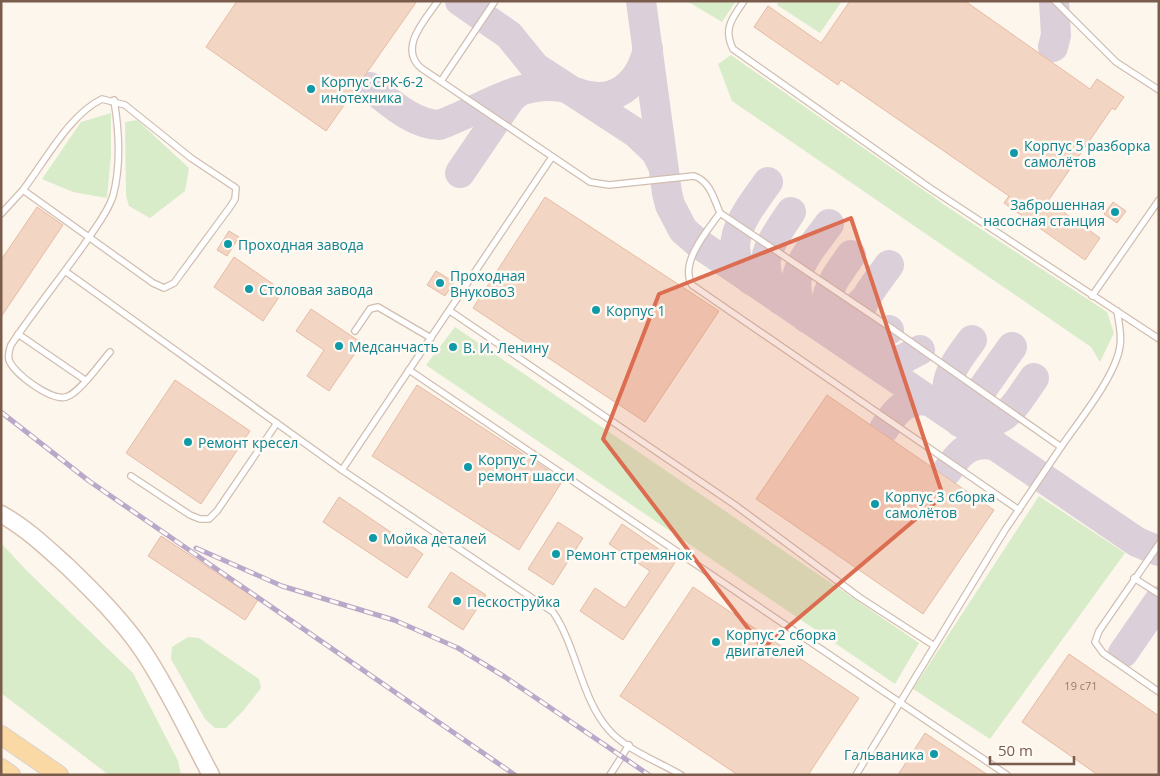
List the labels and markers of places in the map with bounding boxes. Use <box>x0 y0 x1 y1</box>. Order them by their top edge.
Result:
place label: Корпус СРК-6-2 инотехника <box>321 72 423 107</box>
marker: Корпус СРК-6-2 инотехника <box>305 83 317 95</box>
place label: Корпус 5 разборка самолётов <box>1024 136 1151 171</box>
marker: Корпус 5 разборка самолётов <box>1008 147 1020 159</box>
place label: Заброшенная насосная станция <box>983 195 1105 230</box>
marker: Заброшенная насосная станция <box>1109 206 1121 218</box>
place label: Проходная завода <box>238 235 364 254</box>
marker: Проходная завода <box>222 238 234 250</box>
place label: Проходная Внуково3 <box>450 266 525 301</box>
marker: Проходная Внуково3 <box>434 277 446 289</box>
place label: Столовая завода <box>259 280 373 299</box>
marker: Столовая завода <box>243 283 255 295</box>
place label: Корпус 1 <box>606 301 666 320</box>
marker: Корпус 1 <box>590 304 602 316</box>
place label: Медсанчасть <box>349 337 439 356</box>
place label: В. И. Ленину <box>463 338 550 357</box>
marker: Медсанчасть <box>333 340 345 352</box>
marker: В. И. Ленину <box>447 341 459 353</box>
place label: Ремонт кресел <box>198 433 298 452</box>
marker: Ремонт кресел <box>182 436 194 448</box>
place label: Корпус 7 ремонт шасси <box>478 450 575 485</box>
marker: Корпус 7 ремонт шасси <box>462 461 474 473</box>
place label: Корпус 3 сборка самолётов <box>885 487 995 522</box>
marker: Корпус 3 сборка самолётов <box>869 498 881 510</box>
place label: Мойка деталей <box>383 529 487 548</box>
marker: Мойка деталей <box>367 532 379 544</box>
place label: Ремонт стремянок <box>566 545 693 564</box>
marker: Ремонт стремянок <box>550 548 562 560</box>
place label: Пескоструйка <box>467 592 560 611</box>
marker: Пескоструйка <box>451 595 463 607</box>
place label: Корпус 2 сборка двигателей <box>726 625 836 660</box>
marker: Корпус 2 сборка двигателей <box>710 636 722 648</box>
place label: Гальваника <box>844 745 924 764</box>
marker: Гальваника <box>928 748 940 760</box>

